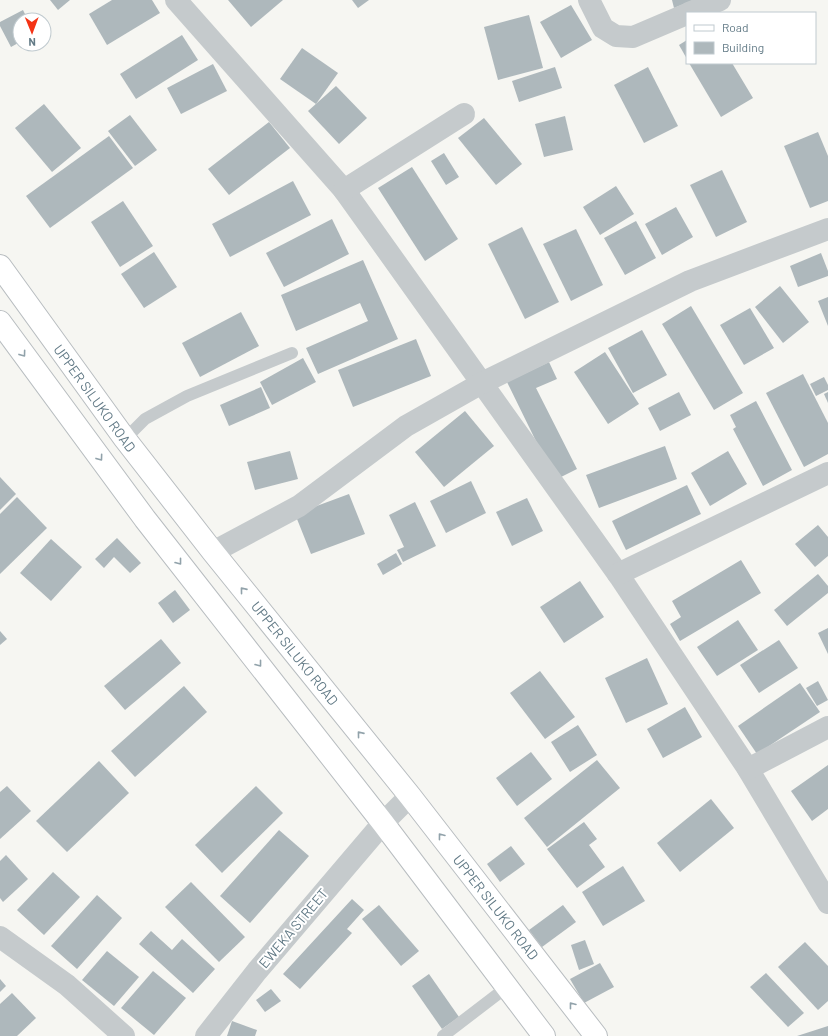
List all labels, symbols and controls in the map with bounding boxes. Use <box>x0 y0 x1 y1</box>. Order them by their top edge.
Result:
north arrow <box>12 12 52 52</box>
legend <box>686 12 816 64</box>
text: Road <box>722 20 749 34</box>
text: N <box>28 36 36 49</box>
text: Building <box>722 40 764 54</box>
street label: UPPER SILUKO ROAD <box>50 341 140 455</box>
one-way arrow <box>18 349 25 356</box>
one-way arrow <box>95 454 102 461</box>
one-way arrow <box>174 558 181 565</box>
one-way arrow <box>241 587 248 594</box>
street label: UPPER SILUKO ROAD <box>248 598 342 708</box>
one-way arrow <box>254 660 261 667</box>
one-way arrow <box>358 732 365 739</box>
one-way arrow <box>438 833 446 840</box>
street label: UPPER SILUKO ROAD <box>450 851 542 963</box>
street label: EWEKA STREET <box>255 885 331 971</box>
one-way arrow <box>570 1003 577 1010</box>

